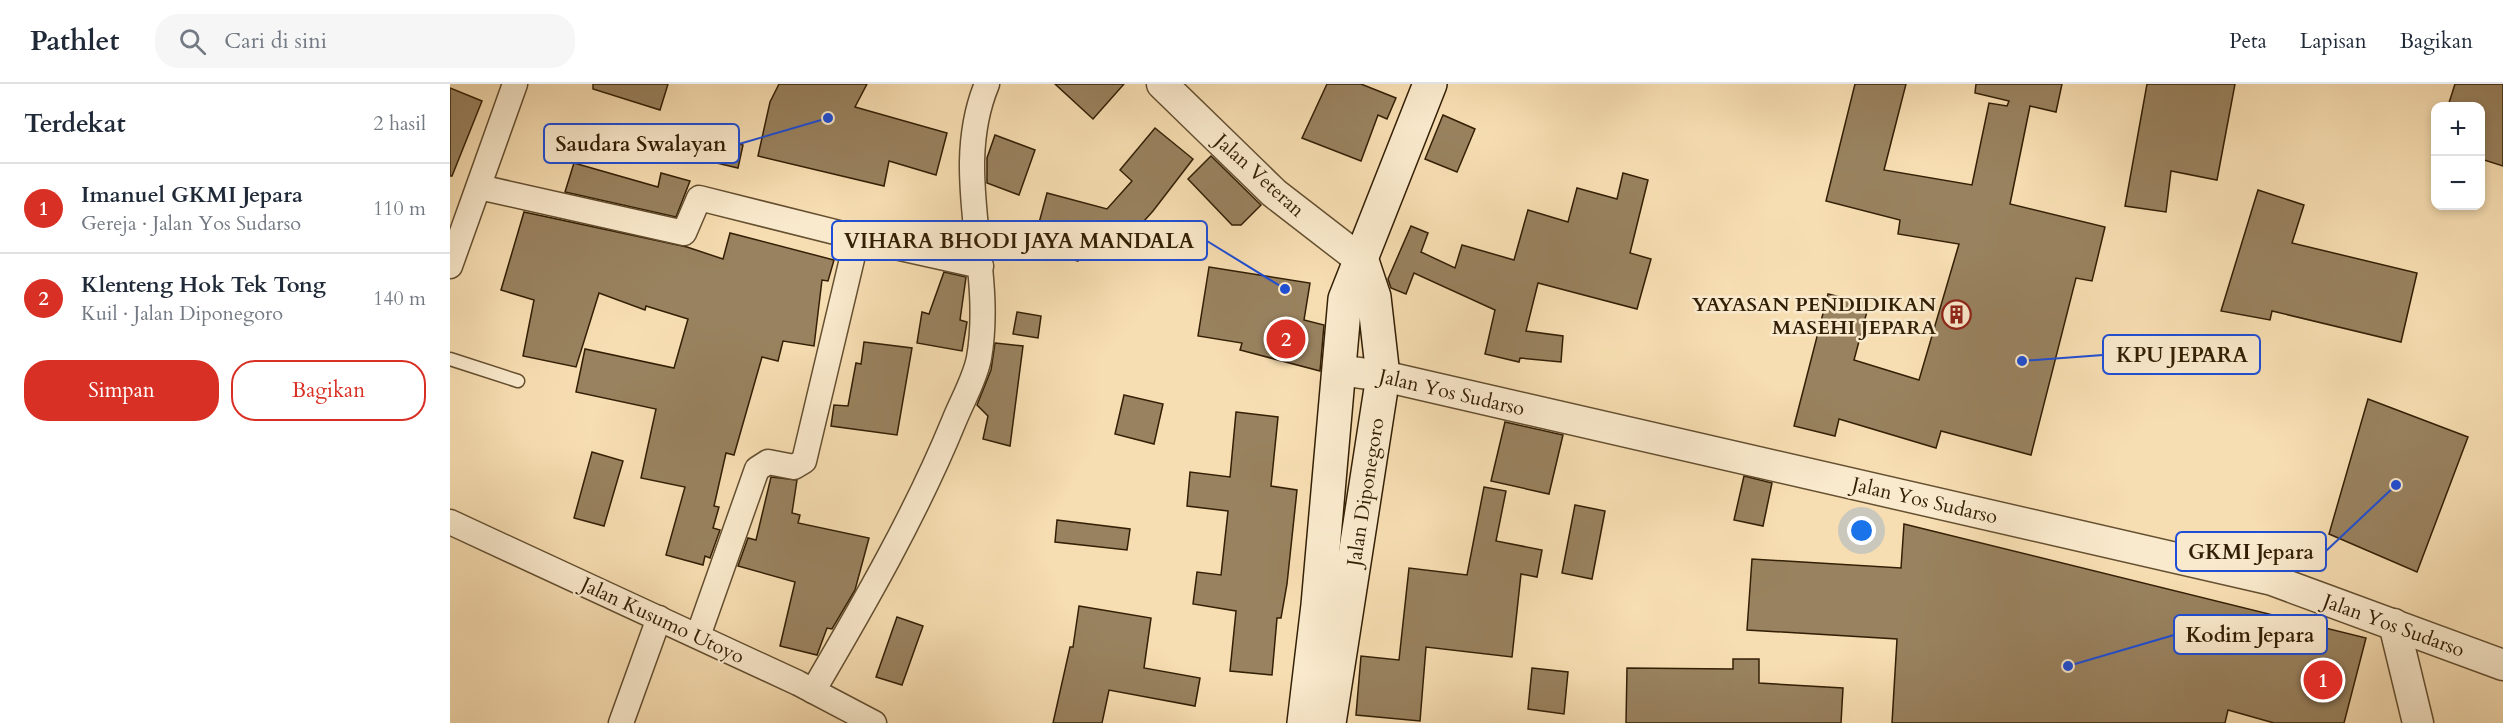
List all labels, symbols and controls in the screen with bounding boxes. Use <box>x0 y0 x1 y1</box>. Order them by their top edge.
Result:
search box <box>155 14 575 68</box>
text: Pathlet <box>30 22 119 60</box>
icon: search <box>176 25 209 58</box>
text: Cari di sini <box>224 26 327 56</box>
text: Peta <box>2229 27 2267 56</box>
text: Lapisan <box>2300 27 2367 56</box>
text: Bagikan <box>2400 27 2473 56</box>
map controls <box>2431 102 2485 210</box>
button: + <box>2431 102 2485 156</box>
text: Terdekat <box>24 106 126 141</box>
text: 2 hasil <box>373 110 426 137</box>
callout: Saudara Swalayan <box>544 124 739 163</box>
street label: Jalan Veteran <box>1207 126 1311 223</box>
text: Saudara Swalayan <box>555 130 727 159</box>
button: − <box>2431 156 2485 210</box>
text: Imanuel GKMI Jepara <box>81 180 303 210</box>
text: 1 <box>38 195 49 222</box>
text: 110 m <box>373 195 426 222</box>
text: Gereja · Jalan Yos Sudarso <box>81 210 301 237</box>
callout: VIHARA BHODI JAYA MANDALA <box>832 221 1207 260</box>
text: VIHARA BHODI JAYA MANDALA <box>844 227 1195 256</box>
text: Klenteng Hok Tek Tong <box>81 270 326 300</box>
text: 2 <box>38 285 49 312</box>
text: 140 m <box>373 285 426 312</box>
place label: YAYASAN PENDIDIKAN MASEHI JEPARA <box>1692 291 1937 341</box>
building icon: YAYASAN PENDIDIKAN MASEHI JEPARA <box>1941 299 1973 331</box>
text: Kuil · Jalan Diponegoro <box>81 300 283 327</box>
pin: 2 <box>1266 316 1306 362</box>
callout: KPU JEPARA <box>2103 335 2260 374</box>
text: KPU JEPARA <box>2116 341 2248 370</box>
button: Simpan <box>24 360 219 421</box>
button: Bagikan <box>231 360 426 421</box>
street label: Jalan Yos Sudarso <box>1373 362 1528 422</box>
street label: Jalan Diponegoro <box>1340 416 1391 571</box>
street label: Jalan Yos Sudarso <box>1846 470 2001 530</box>
your location <box>1847 516 1876 545</box>
callout: GKMI Jepara <box>2176 532 2326 571</box>
text: GKMI Jepara <box>2188 538 2315 567</box>
street label: Jalan Kusumo Utoyo <box>574 569 749 670</box>
street label: Jalan Yos Sudarso <box>2317 586 2469 664</box>
callout: Kodim Jepara <box>2174 615 2327 654</box>
text: Kodim Jepara <box>2186 621 2315 650</box>
pin: 1 <box>2304 658 2342 702</box>

